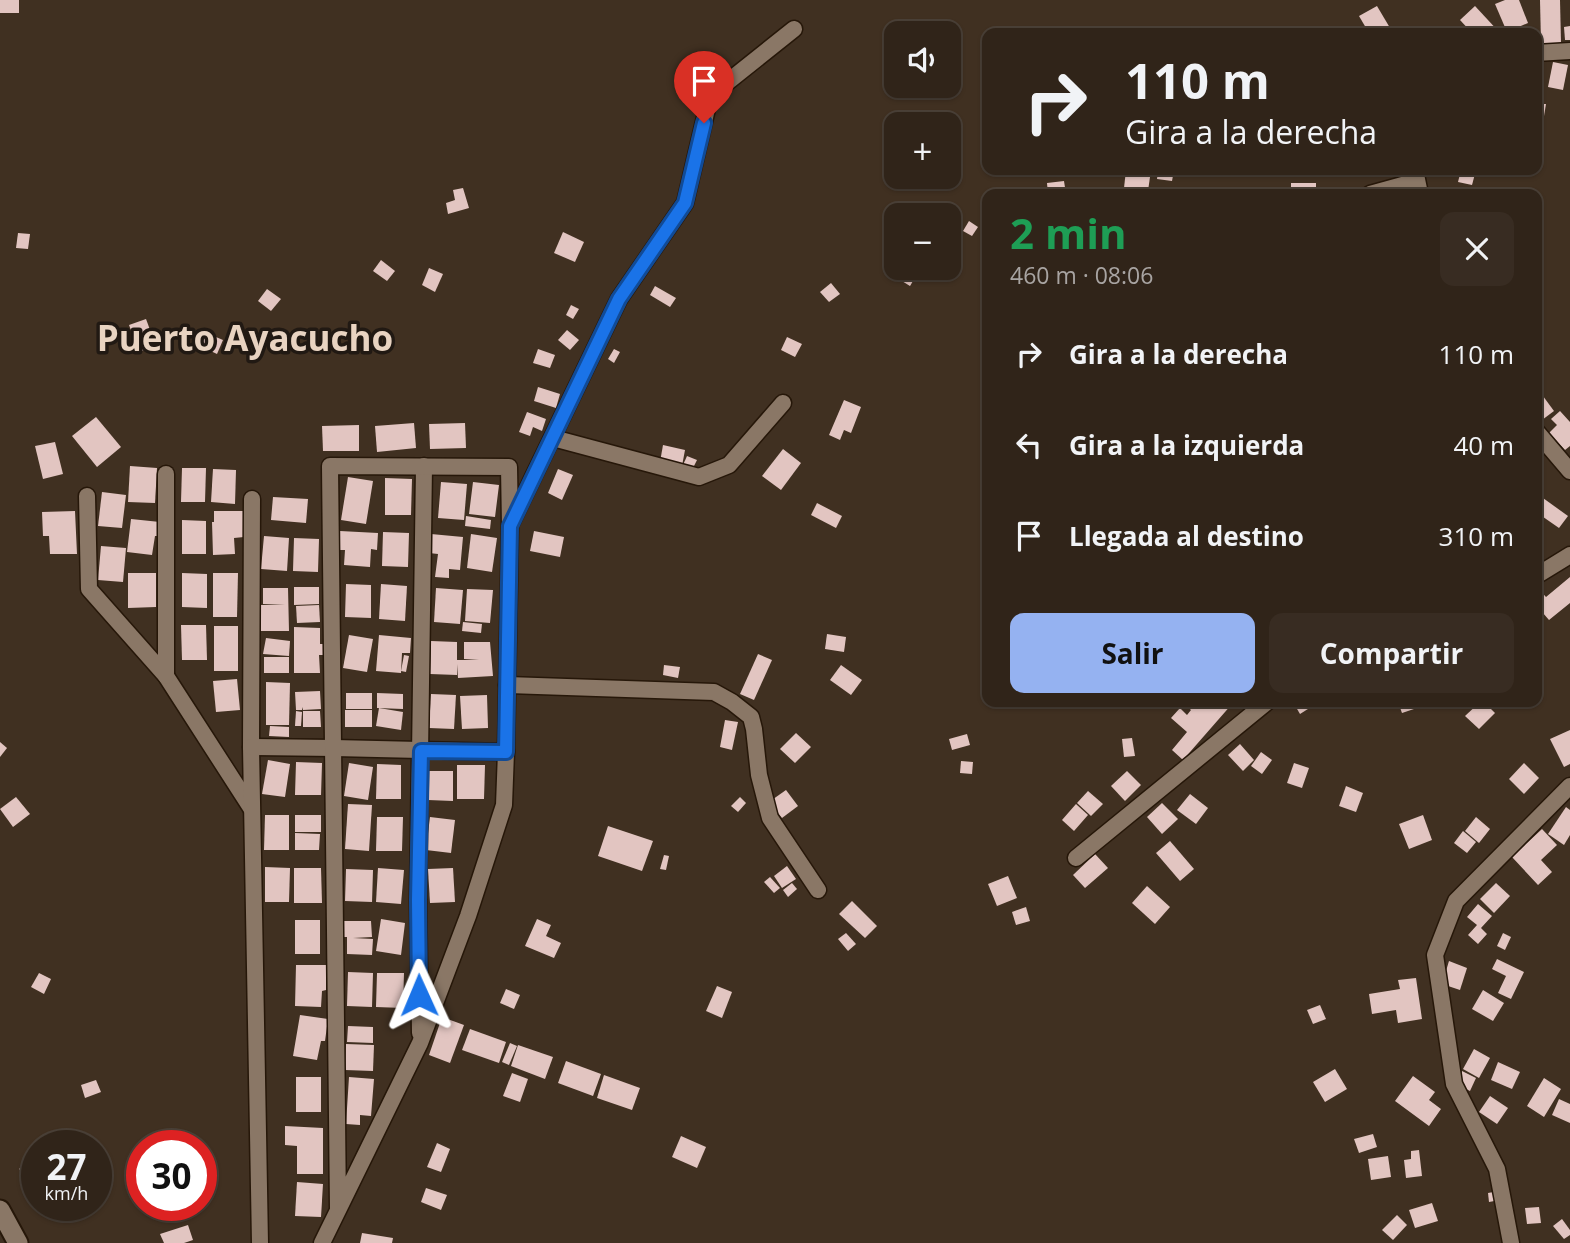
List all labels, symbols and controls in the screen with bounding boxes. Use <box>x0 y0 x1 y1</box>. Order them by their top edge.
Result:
map controls <box>884 21 961 280</box>
button: sound <box>884 21 961 98</box>
text: 110 m <box>1125 47 1270 113</box>
pin <box>674 51 734 123</box>
icon: right <box>1010 56 1101 147</box>
icon: arrive <box>685 62 723 100</box>
text: Gira a la derecha <box>1125 110 1377 153</box>
button: + <box>884 112 961 189</box>
button: − <box>884 203 961 280</box>
text: 2 min <box>1010 204 1127 261</box>
button: close <box>1440 212 1514 286</box>
text: 460 m · 08:06 <box>1010 259 1153 291</box>
district label: Puerto Ayacucho <box>97 314 393 361</box>
icon: right <box>1010 335 1048 373</box>
text: Gira a la derecha <box>1069 336 1288 372</box>
text: 110 m <box>1439 336 1514 372</box>
icon: left <box>1010 426 1048 464</box>
text: Gira a la izquierda <box>1069 427 1304 463</box>
text: 40 m <box>1453 427 1514 463</box>
icon: arrive <box>1010 517 1048 555</box>
text: Llegada al destino <box>1069 518 1304 554</box>
text: 310 m <box>1439 518 1514 554</box>
button: Salir <box>1010 613 1255 693</box>
button: Compartir <box>1269 613 1514 693</box>
position arrow <box>382 958 456 1032</box>
speed limit sign: 30 <box>126 1130 217 1221</box>
text: 27 <box>46 1143 87 1190</box>
text: km/h <box>45 1181 88 1205</box>

